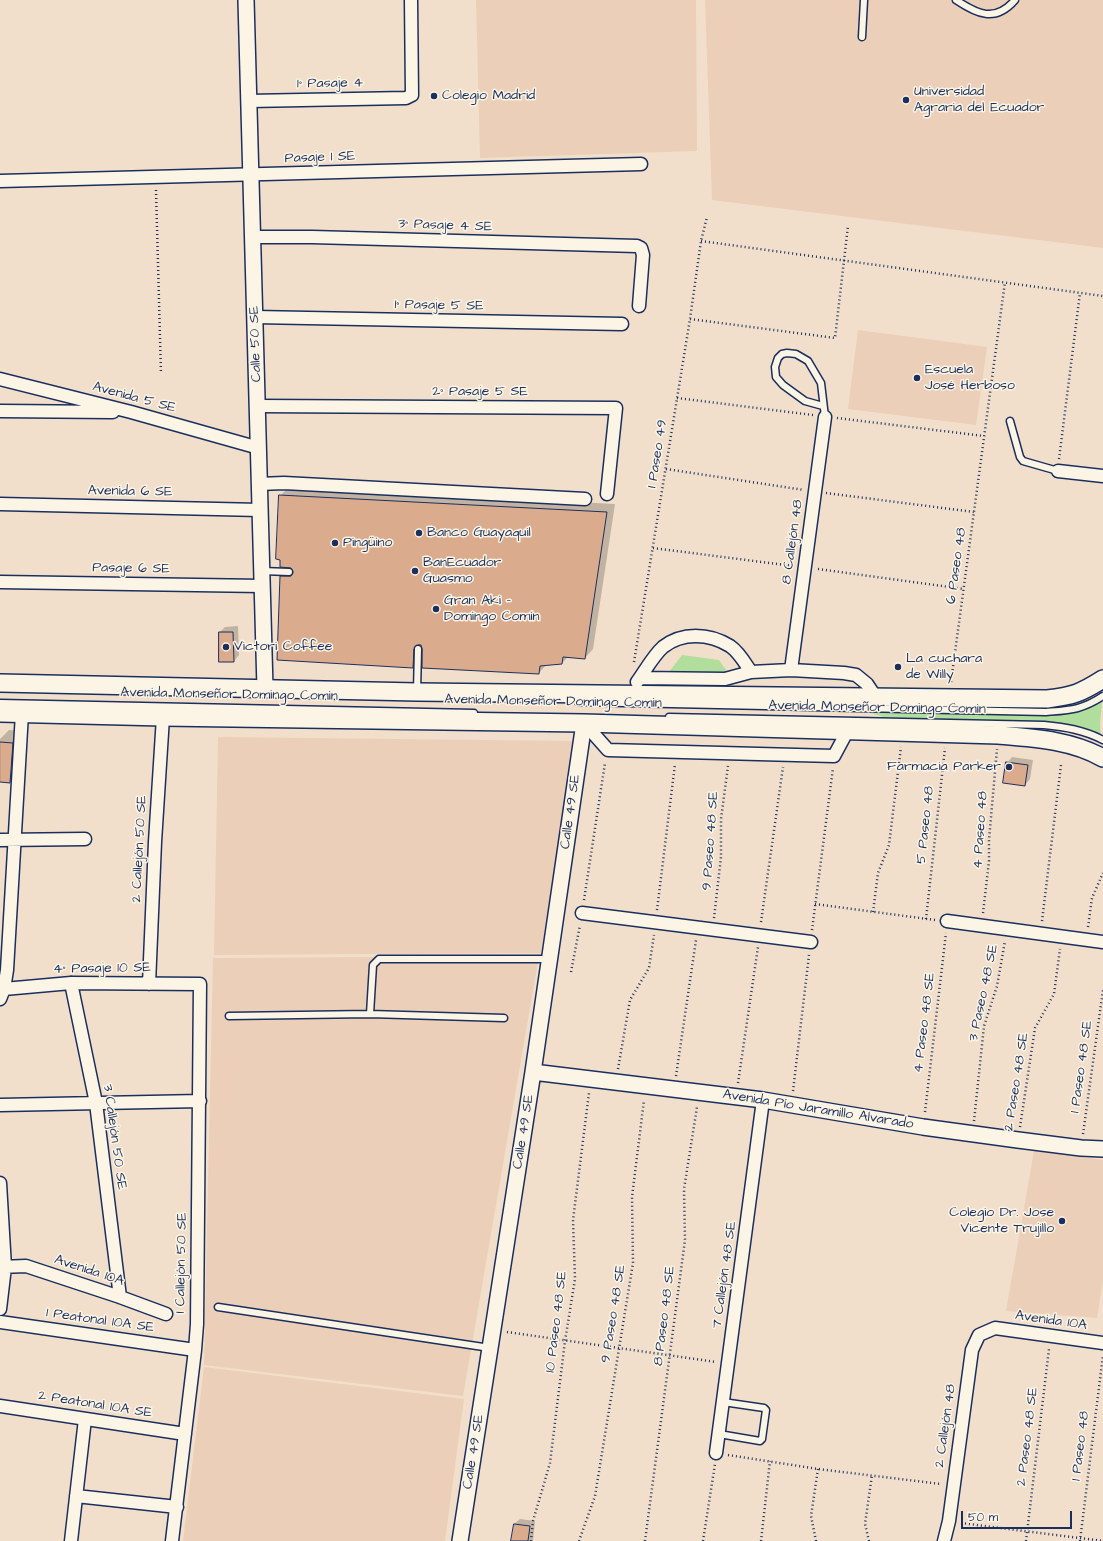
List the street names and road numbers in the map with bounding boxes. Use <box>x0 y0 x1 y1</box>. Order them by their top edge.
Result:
street label: 1° Pasaje 4 <box>297 75 363 93</box>
street label: Pasaje 1 SE <box>284 148 356 168</box>
street label: 3° Pasaje 4 SE <box>398 216 492 236</box>
street label: 1° Pasaje 5 SE <box>394 297 484 315</box>
street label: Calle 50 SE <box>246 306 266 382</box>
street label: Avenida 5 SE <box>90 379 178 417</box>
street label: 2° Pasaje 5 SE <box>432 384 528 400</box>
street label: 1 Paseo 49 <box>644 419 672 489</box>
street label: Avenida 6 SE <box>88 483 172 501</box>
street label: 8 Callejón 48 <box>779 499 807 585</box>
street label: 6 Paseo 48 <box>943 527 971 605</box>
street label: Pasaje 6 SE <box>92 560 170 578</box>
street label: Avenida Monseñor Domingo Comin <box>120 685 338 705</box>
street label: Avenida Monseñor Domingo Comin <box>444 692 662 712</box>
street label: Avenida Monseñor Domingo Comin <box>768 698 986 718</box>
street label: Calle 49 SE <box>557 774 585 850</box>
street label: 5 Paseo 48 <box>914 785 938 865</box>
street label: 9 Paseo 48 SE <box>699 791 723 891</box>
street label: 4 Paseo 48 <box>970 791 992 869</box>
street label: 2 Callejón 50 SE <box>129 795 151 903</box>
street label: 3 Paseo 48 SE <box>966 943 1002 1043</box>
street label: 4° Pasaje 10 SE <box>53 960 151 978</box>
street label: 4 Paseo 48 SE <box>911 972 939 1074</box>
street label: 1 Paseo 48 SE <box>1067 1020 1097 1114</box>
street label: 2 Paseo 48 SE <box>1001 1032 1033 1132</box>
street label: 3 Callejón 50 SE <box>98 1083 130 1191</box>
street label: Avenida Pío Jaramillo Alvarado <box>721 1087 915 1133</box>
street label: Calle 49 SE <box>510 1094 538 1170</box>
street label: 1 Callejón 50 SE <box>173 1212 191 1314</box>
street label: 7 Callejón 48 SE <box>709 1221 741 1329</box>
street label: Avenida 10A <box>52 1252 126 1290</box>
street label: 9 Paseo 48 SE <box>598 1264 630 1364</box>
street label: 8 Paseo 48 SE <box>651 1265 679 1367</box>
street label: 10 Paseo 48 SE <box>542 1270 572 1374</box>
street label: 1 Peatonal 10A SE <box>45 1305 155 1337</box>
street label: Avenida 10A <box>1014 1308 1088 1334</box>
street label: 2 Callejón 48 <box>932 1383 960 1469</box>
street label: 2 Paseo 48 SE <box>1014 1387 1042 1487</box>
street label: 2 Peatonal 10A SE <box>37 1388 153 1422</box>
street label: 1 Paseo 48 <box>1068 1410 1094 1482</box>
street label: Calle 49 SE <box>460 1414 488 1490</box>

